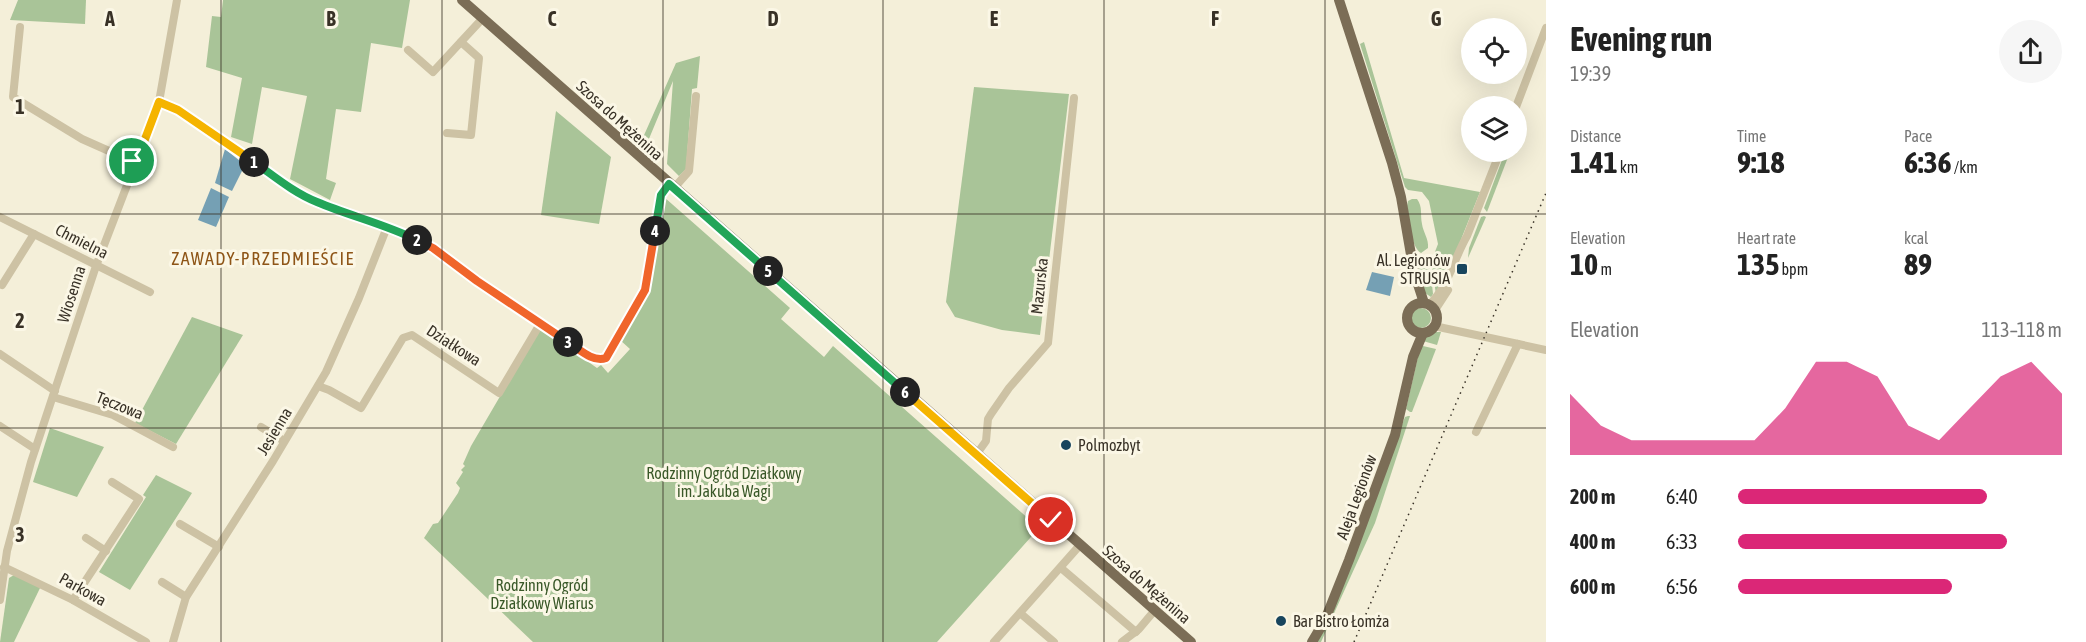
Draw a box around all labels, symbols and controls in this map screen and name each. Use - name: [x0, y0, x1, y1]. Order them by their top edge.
- text: A: [104, 7, 115, 30]
- text: B: [326, 7, 336, 30]
- text: C: [548, 7, 557, 30]
- text: D: [767, 7, 779, 30]
- text: E: [990, 7, 999, 30]
- text: F: [1211, 7, 1219, 30]
- text: G: [1431, 7, 1442, 30]
- map controls: [1461, 18, 1527, 162]
- button: locate: [1461, 18, 1527, 84]
- text: Evening run: [1570, 20, 1712, 58]
- button: share: [1999, 20, 2062, 83]
- text: 19:39: [1570, 62, 1611, 85]
- street label: Szosa do Mężenina: [572, 77, 667, 164]
- text: 1: [15, 95, 25, 118]
- button: layers: [1461, 96, 1527, 162]
- text: Distance: [1570, 127, 1621, 145]
- text: Time: [1737, 127, 1766, 145]
- text: Pace: [1904, 127, 1932, 145]
- pin: [106, 135, 157, 186]
- icon: arrive: [115, 144, 148, 177]
- text: 1.41: [1570, 145, 1618, 179]
- text: 9:18: [1737, 145, 1785, 179]
- text: 6:36: [1904, 145, 1952, 179]
- pin: 1: [239, 147, 269, 177]
- text: 1: [250, 153, 258, 171]
- text: km: [1618, 158, 1638, 176]
- text: /km: [1952, 158, 1978, 176]
- pin: 4: [640, 216, 670, 246]
- street label: Chmielna: [53, 220, 111, 262]
- text: 4: [651, 222, 659, 240]
- pin: 2: [402, 225, 432, 255]
- text: Elevation: [1570, 229, 1625, 247]
- text: Heart rate: [1737, 229, 1796, 247]
- text: kcal: [1904, 229, 1928, 247]
- text: 2: [413, 231, 421, 249]
- text: 10: [1570, 247, 1598, 281]
- text: 135: [1737, 247, 1779, 281]
- text: 89: [1904, 247, 1932, 281]
- district label: ZAWADY-PRZEDMIEŚCIE: [171, 248, 355, 269]
- place label: Al. Legionów STRUSIA: [1377, 251, 1450, 287]
- pin: 5: [753, 256, 783, 286]
- street label: Mazurska: [1027, 257, 1051, 315]
- text: m: [1598, 260, 1612, 278]
- text: bpm: [1779, 260, 1808, 278]
- text: 5: [764, 262, 772, 280]
- marker: Al. Legionów STRUSIA: [1455, 262, 1469, 276]
- street label: Wiosenna: [53, 263, 89, 325]
- text: 2: [15, 309, 25, 332]
- text: Elevation: [1570, 318, 1639, 341]
- text: 113–118 m: [1981, 318, 2062, 341]
- street label: Działkowa: [424, 321, 484, 369]
- pin: 3: [553, 327, 583, 357]
- text: 3: [564, 333, 572, 351]
- pin: 6: [890, 377, 920, 407]
- text: 6: [901, 383, 909, 401]
- street label: Tęczowa: [94, 387, 146, 423]
- street label: Jesienna: [253, 404, 295, 458]
- place label: Polmozbyt: [1078, 436, 1141, 455]
- marker: Polmozbyt: [1059, 438, 1073, 452]
- street label: Aleja Legionów: [1332, 452, 1381, 542]
- park label: Rodzinny Ogród Działkowy im. Jakuba Wagi: [646, 464, 802, 501]
- text: 200 m: [1570, 485, 1615, 508]
- text: 6:40: [1666, 485, 1698, 508]
- pin: [1025, 494, 1076, 545]
- icon: check: [1034, 503, 1067, 536]
- text: 3: [15, 523, 25, 546]
- text: 400 m: [1570, 530, 1615, 553]
- text: 6:33: [1666, 530, 1698, 553]
- street label: Szosa do Mężenina: [1099, 541, 1194, 628]
- street label: Parkowa: [57, 569, 109, 609]
- text: 600 m: [1570, 575, 1615, 598]
- text: 6:56: [1666, 575, 1698, 598]
- park label: Rodzinny Ogród Działkowy Wiarus: [490, 576, 594, 613]
- place label: Bar Bistro Łomża: [1293, 612, 1389, 630]
- marker: Bar Bistro Łomża: [1274, 614, 1288, 628]

